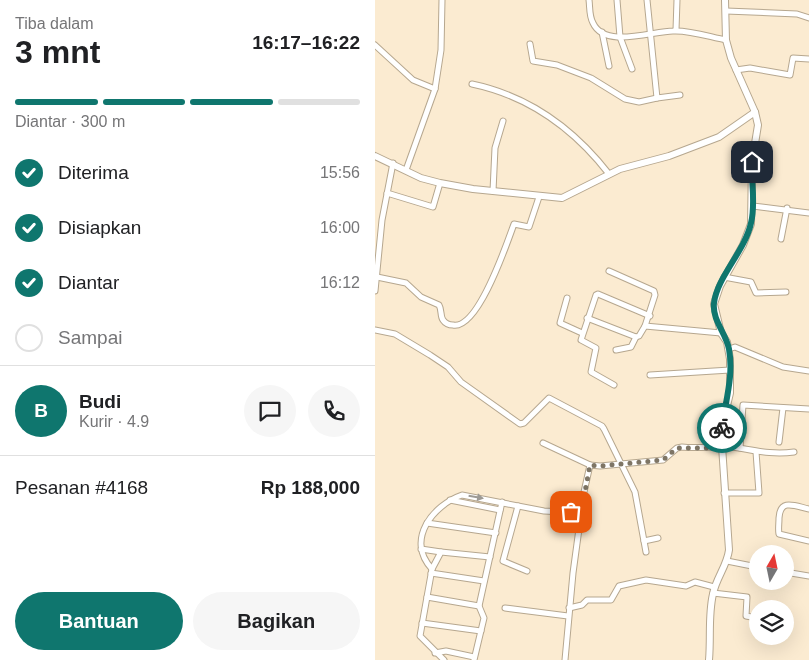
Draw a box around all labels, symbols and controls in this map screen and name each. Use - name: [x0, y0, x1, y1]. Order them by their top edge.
- text: Tiba dalam: [15, 15, 94, 32]
- text: 16:17–16:22: [252, 32, 360, 53]
- text: 3 mnt: [15, 34, 100, 70]
- text: Diantar · 300 m: [15, 113, 125, 130]
- pin: [731, 141, 773, 183]
- icon: home: [738, 148, 766, 176]
- icon: check: [15, 159, 43, 187]
- text: Diterima: [58, 162, 129, 183]
- text: 15:56: [320, 164, 360, 181]
- icon: check: [15, 214, 43, 242]
- text: Disiapkan: [58, 217, 141, 238]
- text: 16:00: [320, 219, 360, 236]
- icon: check: [15, 269, 43, 297]
- text: Diantar: [58, 272, 119, 293]
- text: 16:12: [320, 274, 360, 291]
- text: Sampai: [58, 327, 122, 348]
- button: chat: [244, 385, 296, 437]
- button: phone: [308, 385, 360, 437]
- text: Budi: [79, 391, 121, 412]
- text: B: [34, 400, 48, 421]
- courier: [697, 403, 747, 453]
- text: Kurir · 4.9: [79, 413, 149, 430]
- icon: bike: [708, 414, 736, 442]
- text: Pesanan #4168: [15, 477, 148, 498]
- text: Rp 188,000: [261, 477, 360, 498]
- pin: [550, 491, 592, 533]
- one-way arrow: [468, 494, 484, 502]
- icon: bag: [557, 498, 585, 526]
- north arrow: [749, 545, 794, 590]
- map controls: [749, 545, 794, 645]
- button: Bantuan: [15, 592, 183, 650]
- button: Bagikan: [193, 592, 360, 650]
- button: layers: [749, 600, 794, 645]

